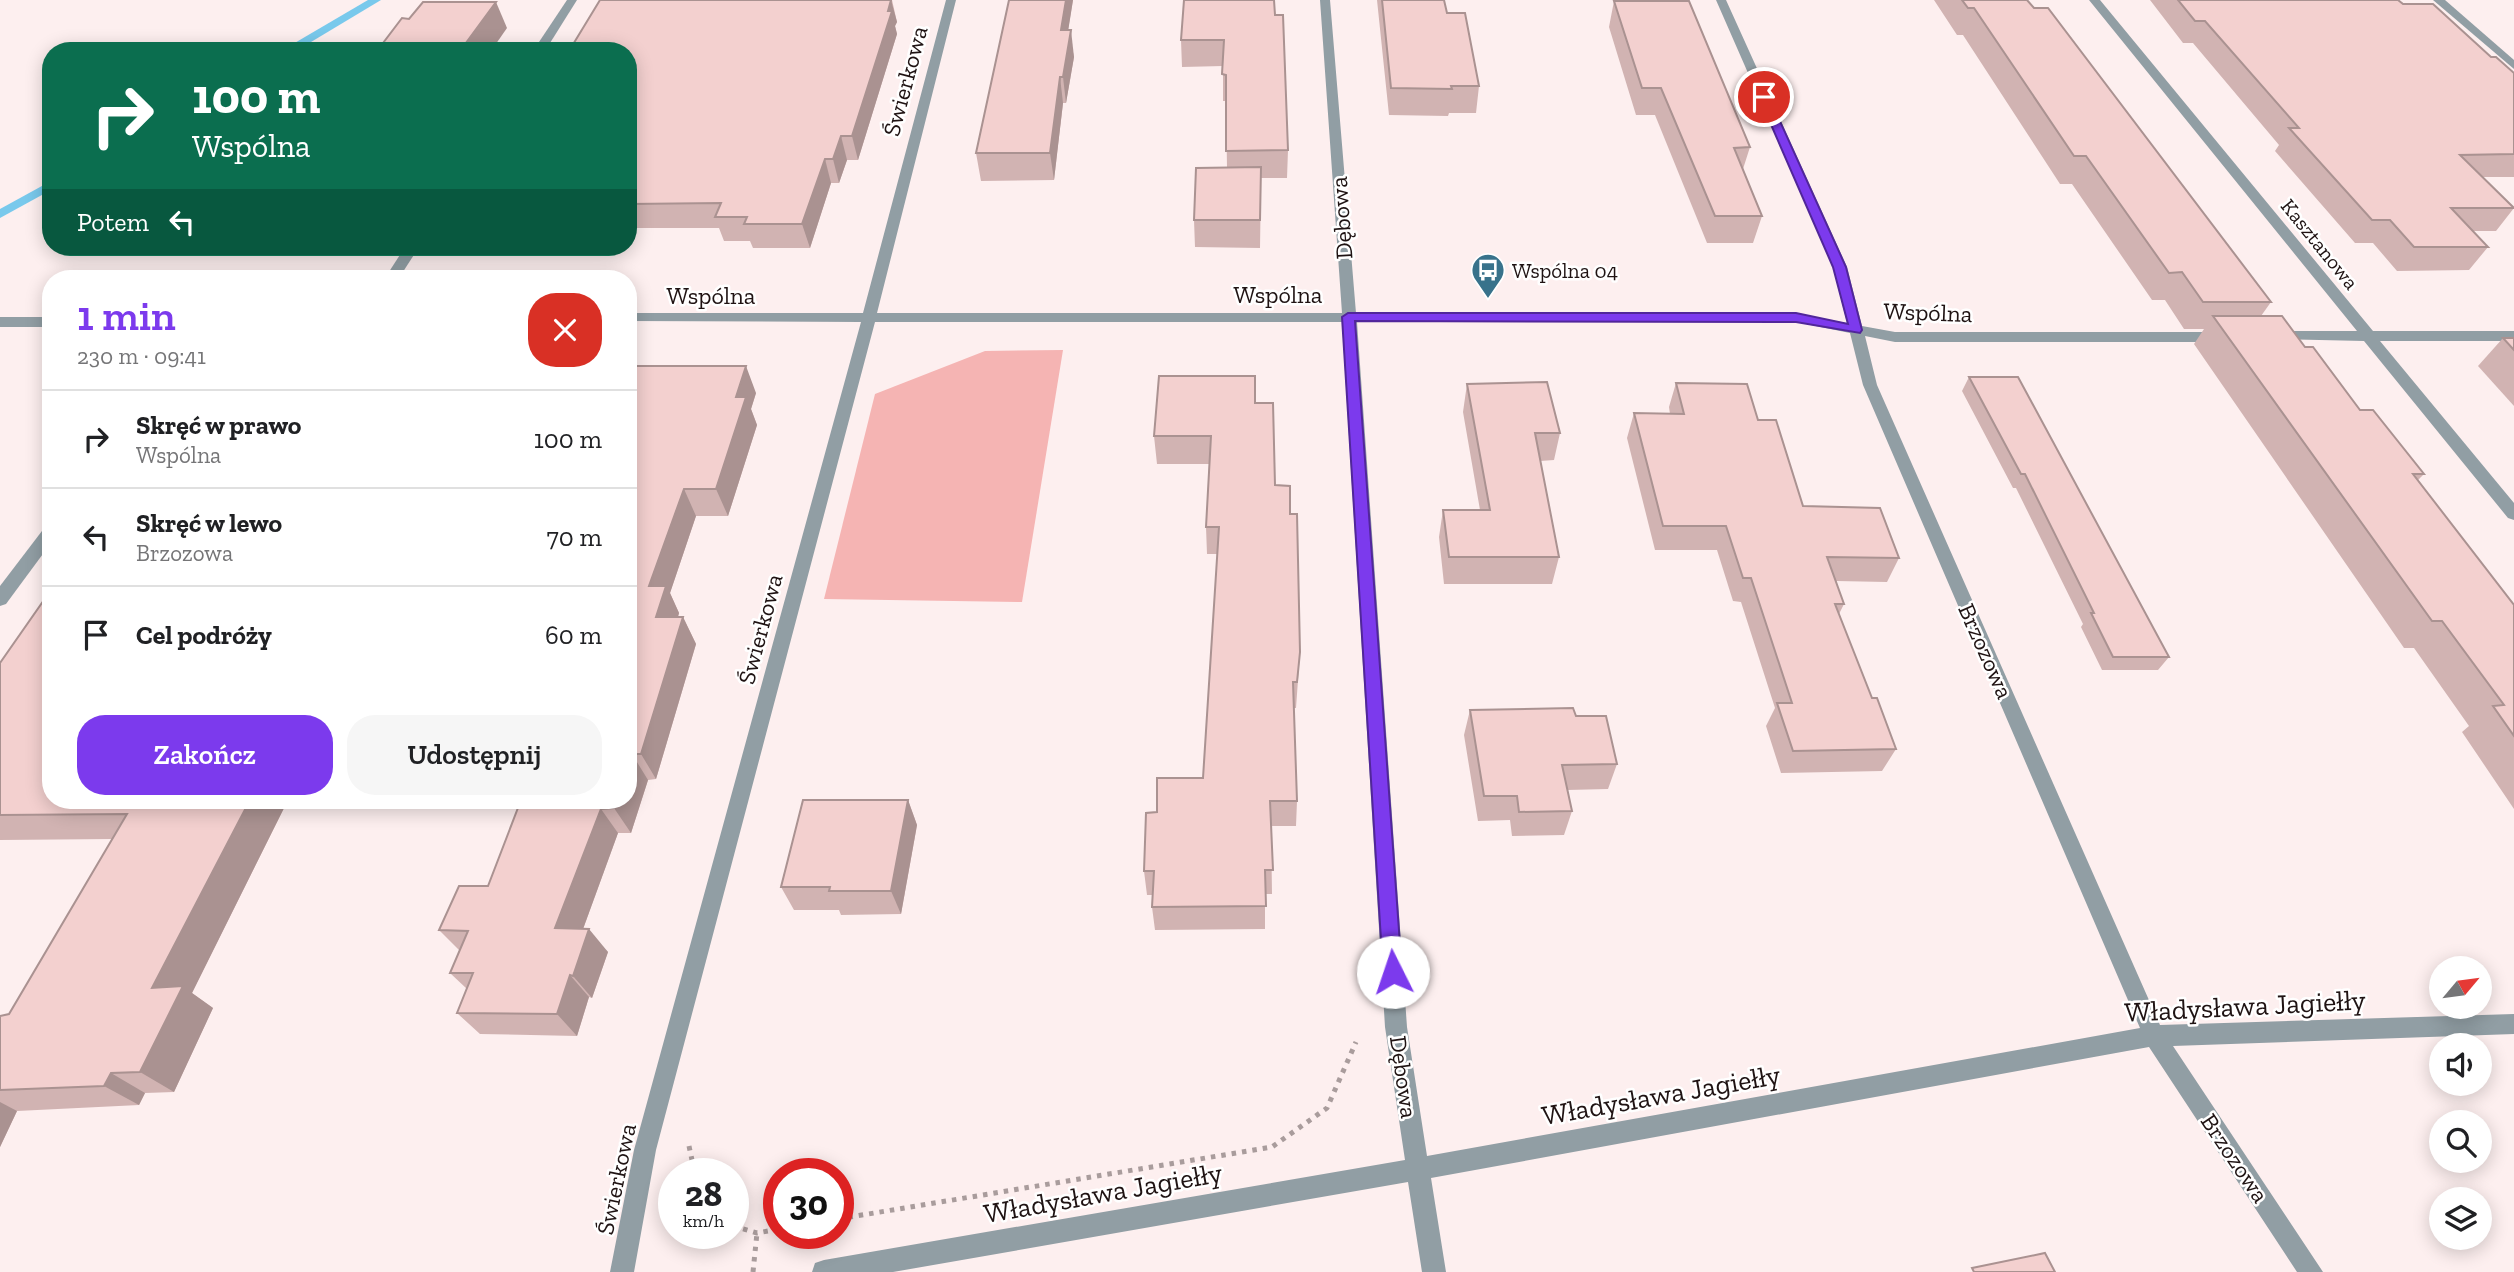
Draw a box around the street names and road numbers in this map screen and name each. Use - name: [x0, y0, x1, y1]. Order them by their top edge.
- street label: Świerkowa: [876, 22, 934, 139]
- street label: Dębowa: [1324, 175, 1358, 260]
- street label: Kasztanowa: [2276, 194, 2364, 294]
- street label: Wspólna: [1234, 280, 1323, 309]
- street label: Wspólna: [667, 281, 756, 310]
- street label: Wspólna: [1883, 296, 1973, 328]
- street label: Świerkowa: [731, 570, 789, 687]
- street label: Brzozowa: [1952, 599, 2020, 703]
- street label: Władysława Jagiełły: [2124, 983, 2367, 1029]
- street label: Dębowa: [1384, 1034, 1424, 1121]
- street label: Władysława Jagiełły: [1539, 1058, 1783, 1132]
- street label: Brzozowa: [2195, 1108, 2276, 1208]
- street label: Świerkowa: [590, 1120, 642, 1237]
- street label: Władysława Jagiełły: [981, 1156, 1225, 1230]

